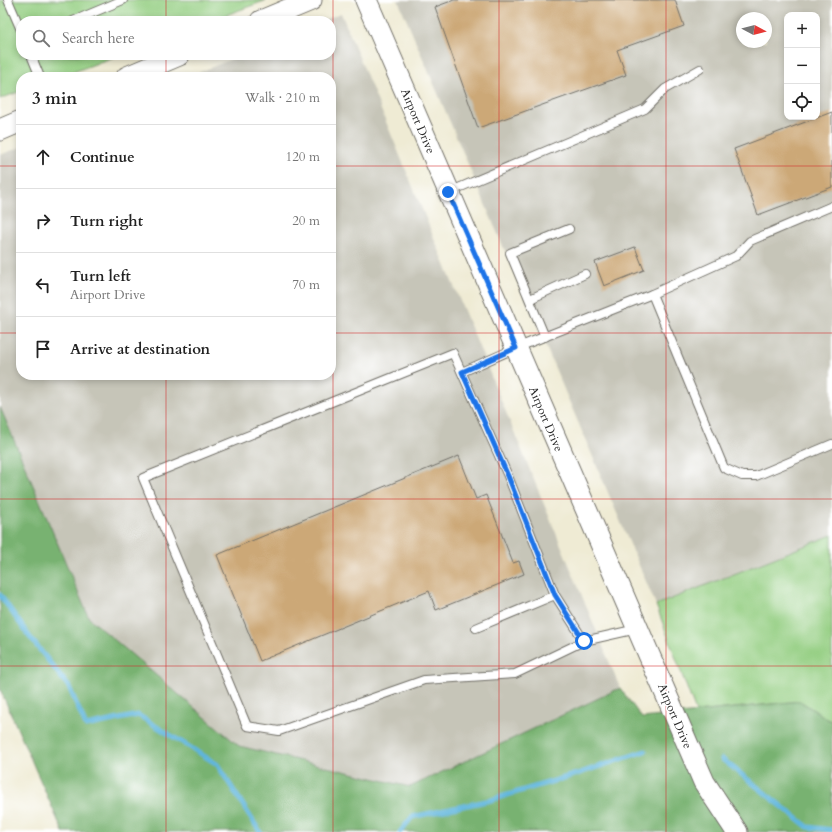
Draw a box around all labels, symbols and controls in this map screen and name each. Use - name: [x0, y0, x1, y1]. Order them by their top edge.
- north arrow: [736, 12, 772, 48]
- map controls: [784, 12, 820, 120]
- button: +: [784, 12, 820, 48]
- search box: [16, 16, 336, 60]
- icon: search: [30, 27, 52, 49]
- text: Search here: [62, 28, 135, 48]
- button: −: [784, 48, 820, 84]
- button: locate: [784, 84, 820, 120]
- street label: Airport Drive: [397, 86, 439, 156]
- text: 3 min: [32, 87, 77, 110]
- text: Walk · 210 m: [245, 89, 320, 107]
- icon: ahead: [32, 146, 54, 168]
- text: Continue: [70, 147, 135, 167]
- text: 120 m: [286, 148, 320, 166]
- route end: [439, 183, 457, 201]
- icon: right: [32, 210, 54, 232]
- text: Turn right: [70, 211, 143, 231]
- text: 20 m: [292, 212, 320, 230]
- text: Turn left: [70, 266, 131, 286]
- icon: left: [32, 274, 54, 296]
- text: 70 m: [292, 276, 320, 294]
- text: Airport Drive: [70, 286, 145, 304]
- icon: arrive: [32, 338, 54, 360]
- text: Arrive at destination: [70, 339, 210, 359]
- street label: Airport Drive: [525, 384, 567, 454]
- route start: [575, 632, 593, 650]
- street label: Airport Drive: [654, 681, 696, 751]

